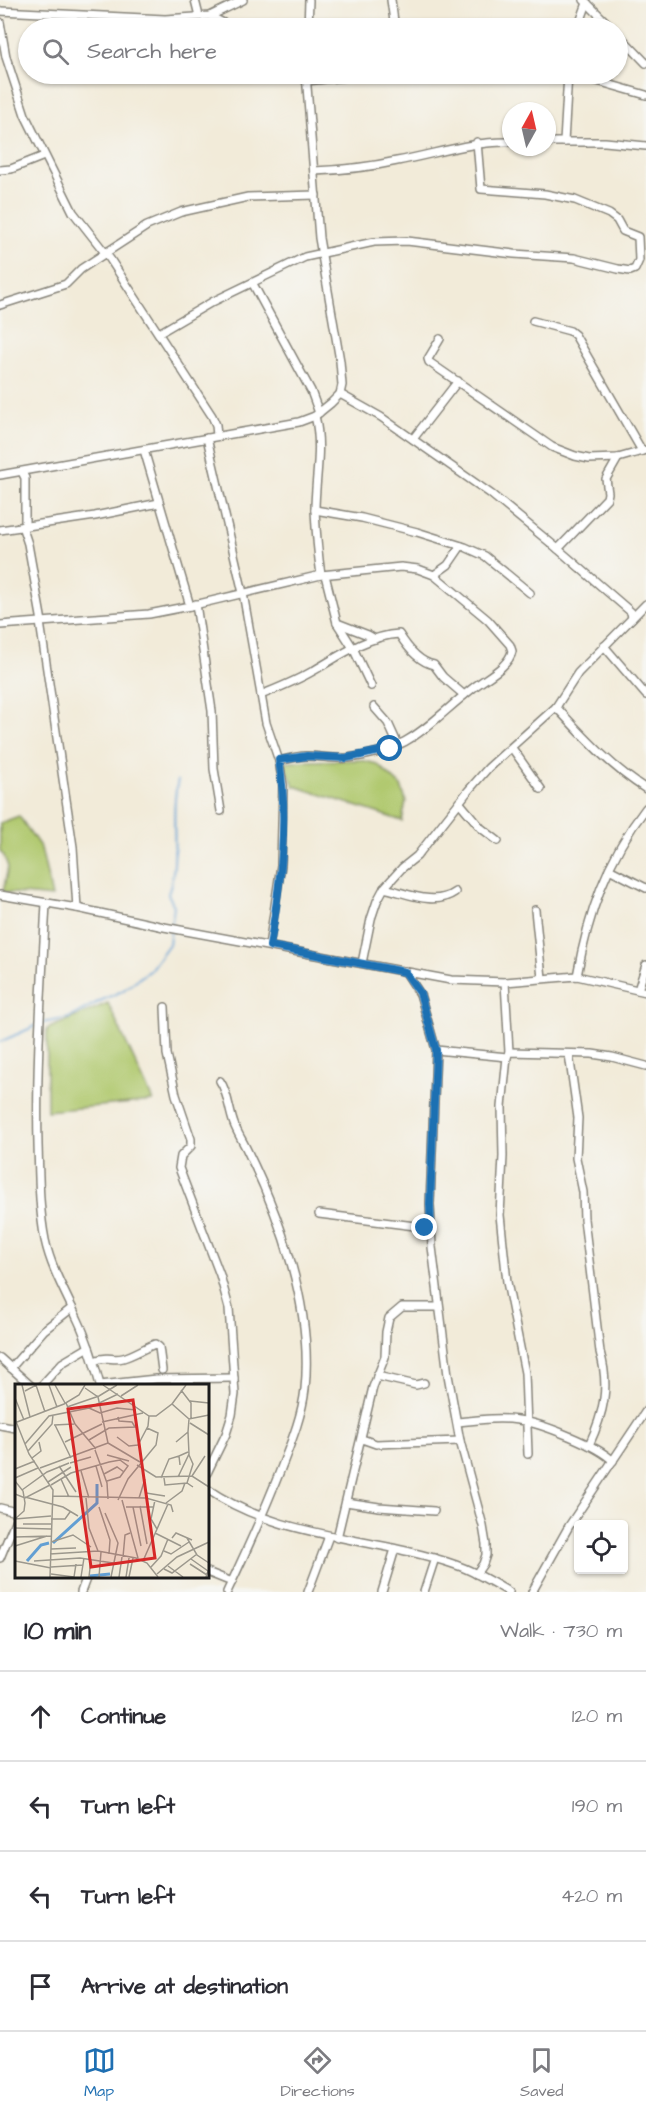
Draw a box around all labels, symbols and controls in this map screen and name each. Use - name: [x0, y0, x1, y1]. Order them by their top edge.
- search box: [18, 18, 628, 84]
- icon: search: [39, 35, 72, 68]
- text: Search here: [87, 36, 217, 67]
- north arrow: [502, 102, 556, 156]
- route start: [376, 735, 402, 761]
- route end: [411, 1214, 437, 1240]
- inset map: [15, 1384, 208, 1577]
- map controls: [574, 1520, 628, 1574]
- button: locate: [574, 1520, 628, 1574]
- text: 10 min: [24, 1613, 91, 1649]
- text: Walk · 730 m: [500, 1617, 622, 1645]
- icon: ahead: [24, 1700, 57, 1733]
- text: Continue: [81, 1701, 166, 1732]
- text: 120 m: [572, 1702, 622, 1730]
- icon: left: [24, 1790, 57, 1823]
- text: Turn left: [81, 1791, 175, 1822]
- text: 190 m: [572, 1792, 622, 1820]
- icon: left: [24, 1880, 57, 1913]
- text: Turn left: [81, 1881, 175, 1912]
- text: 420 m: [561, 1882, 622, 1910]
- icon: arrive: [24, 1970, 57, 2003]
- text: Arrive at destination: [81, 1971, 288, 2002]
- tab: Map: [83, 2044, 116, 2102]
- tab: Directions: [281, 2044, 355, 2102]
- tab: Saved: [520, 2044, 563, 2102]

